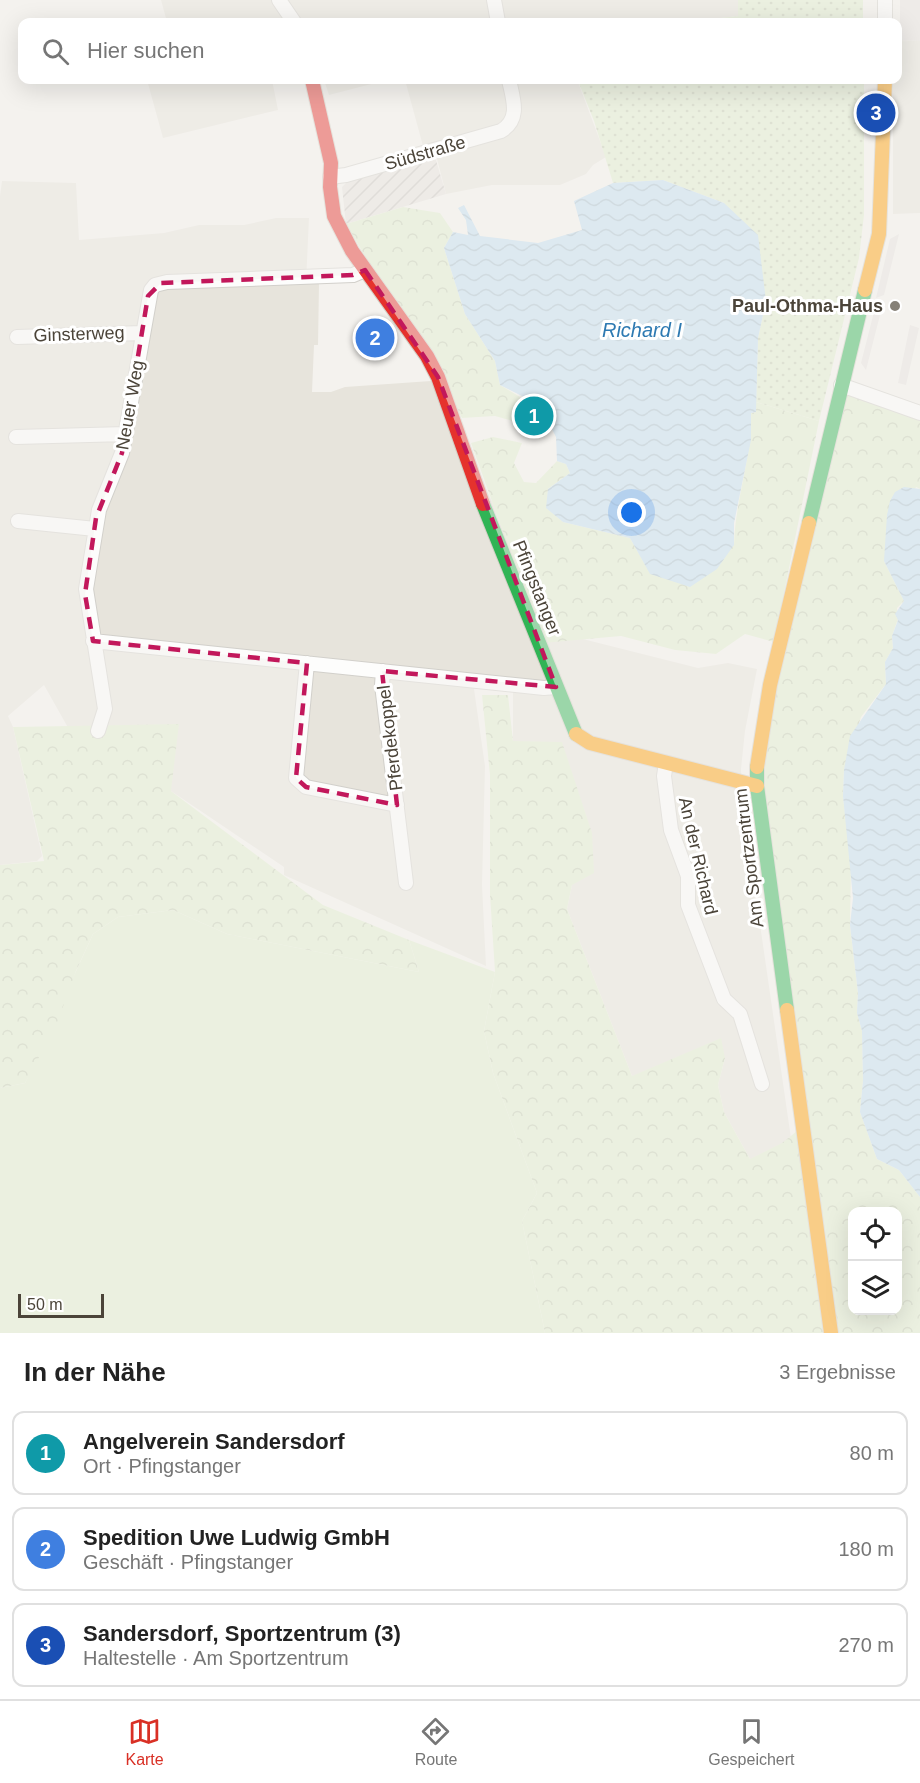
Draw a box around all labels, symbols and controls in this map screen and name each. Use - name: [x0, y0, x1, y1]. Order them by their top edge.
- search box: [18, 18, 902, 84]
- icon: search: [39, 35, 72, 68]
- text: Hier suchen: [87, 38, 204, 63]
- pin: 3: [856, 90, 896, 136]
- street label: Südstraße: [382, 132, 468, 174]
- place label: Paul-Othma-Haus: [732, 296, 883, 316]
- marker: Paul-Othma-Haus: [888, 299, 902, 313]
- pin: 2: [356, 316, 394, 360]
- water label: Richard I: [602, 319, 682, 341]
- street label: Ginsterweg: [33, 322, 125, 346]
- street label: Neuer Weg: [112, 359, 148, 451]
- pin: 1: [514, 394, 554, 438]
- your location: [617, 498, 646, 527]
- street label: Pfingstanger: [509, 537, 565, 639]
- street label: Pferdekoppel: [374, 684, 406, 792]
- street label: Am Sportzentrum: [731, 787, 767, 929]
- street label: An der Richard: [675, 795, 721, 917]
- map controls: [848, 1207, 902, 1315]
- button: locate: [848, 1207, 902, 1261]
- button: layers: [848, 1261, 902, 1315]
- scale bar: [18, 1291, 104, 1318]
- text: 50 m: [27, 1296, 63, 1313]
- text: In der Nähe: [24, 1357, 166, 1387]
- text: 3 Ergebnisse: [779, 1361, 896, 1383]
- text: Angelverein Sandersdorf: [83, 1429, 345, 1454]
- text: 1: [40, 1442, 51, 1464]
- text: 80 m: [850, 1442, 894, 1464]
- text: Ort · Pfingstanger: [83, 1455, 241, 1477]
- text: Spedition Uwe Ludwig GmbH: [83, 1525, 390, 1550]
- text: 2: [40, 1538, 51, 1560]
- text: 180 m: [838, 1538, 894, 1560]
- text: Geschäft · Pfingstanger: [83, 1551, 293, 1573]
- text: Sandersdorf, Sportzentrum (3): [83, 1621, 401, 1646]
- text: 3: [40, 1634, 51, 1656]
- text: 270 m: [838, 1634, 894, 1656]
- text: Haltestelle · Am Sportzentrum: [83, 1647, 349, 1669]
- tab: Karte: [125, 1715, 164, 1769]
- tab: Route: [415, 1715, 457, 1769]
- tab: Gespeichert: [708, 1715, 795, 1769]

